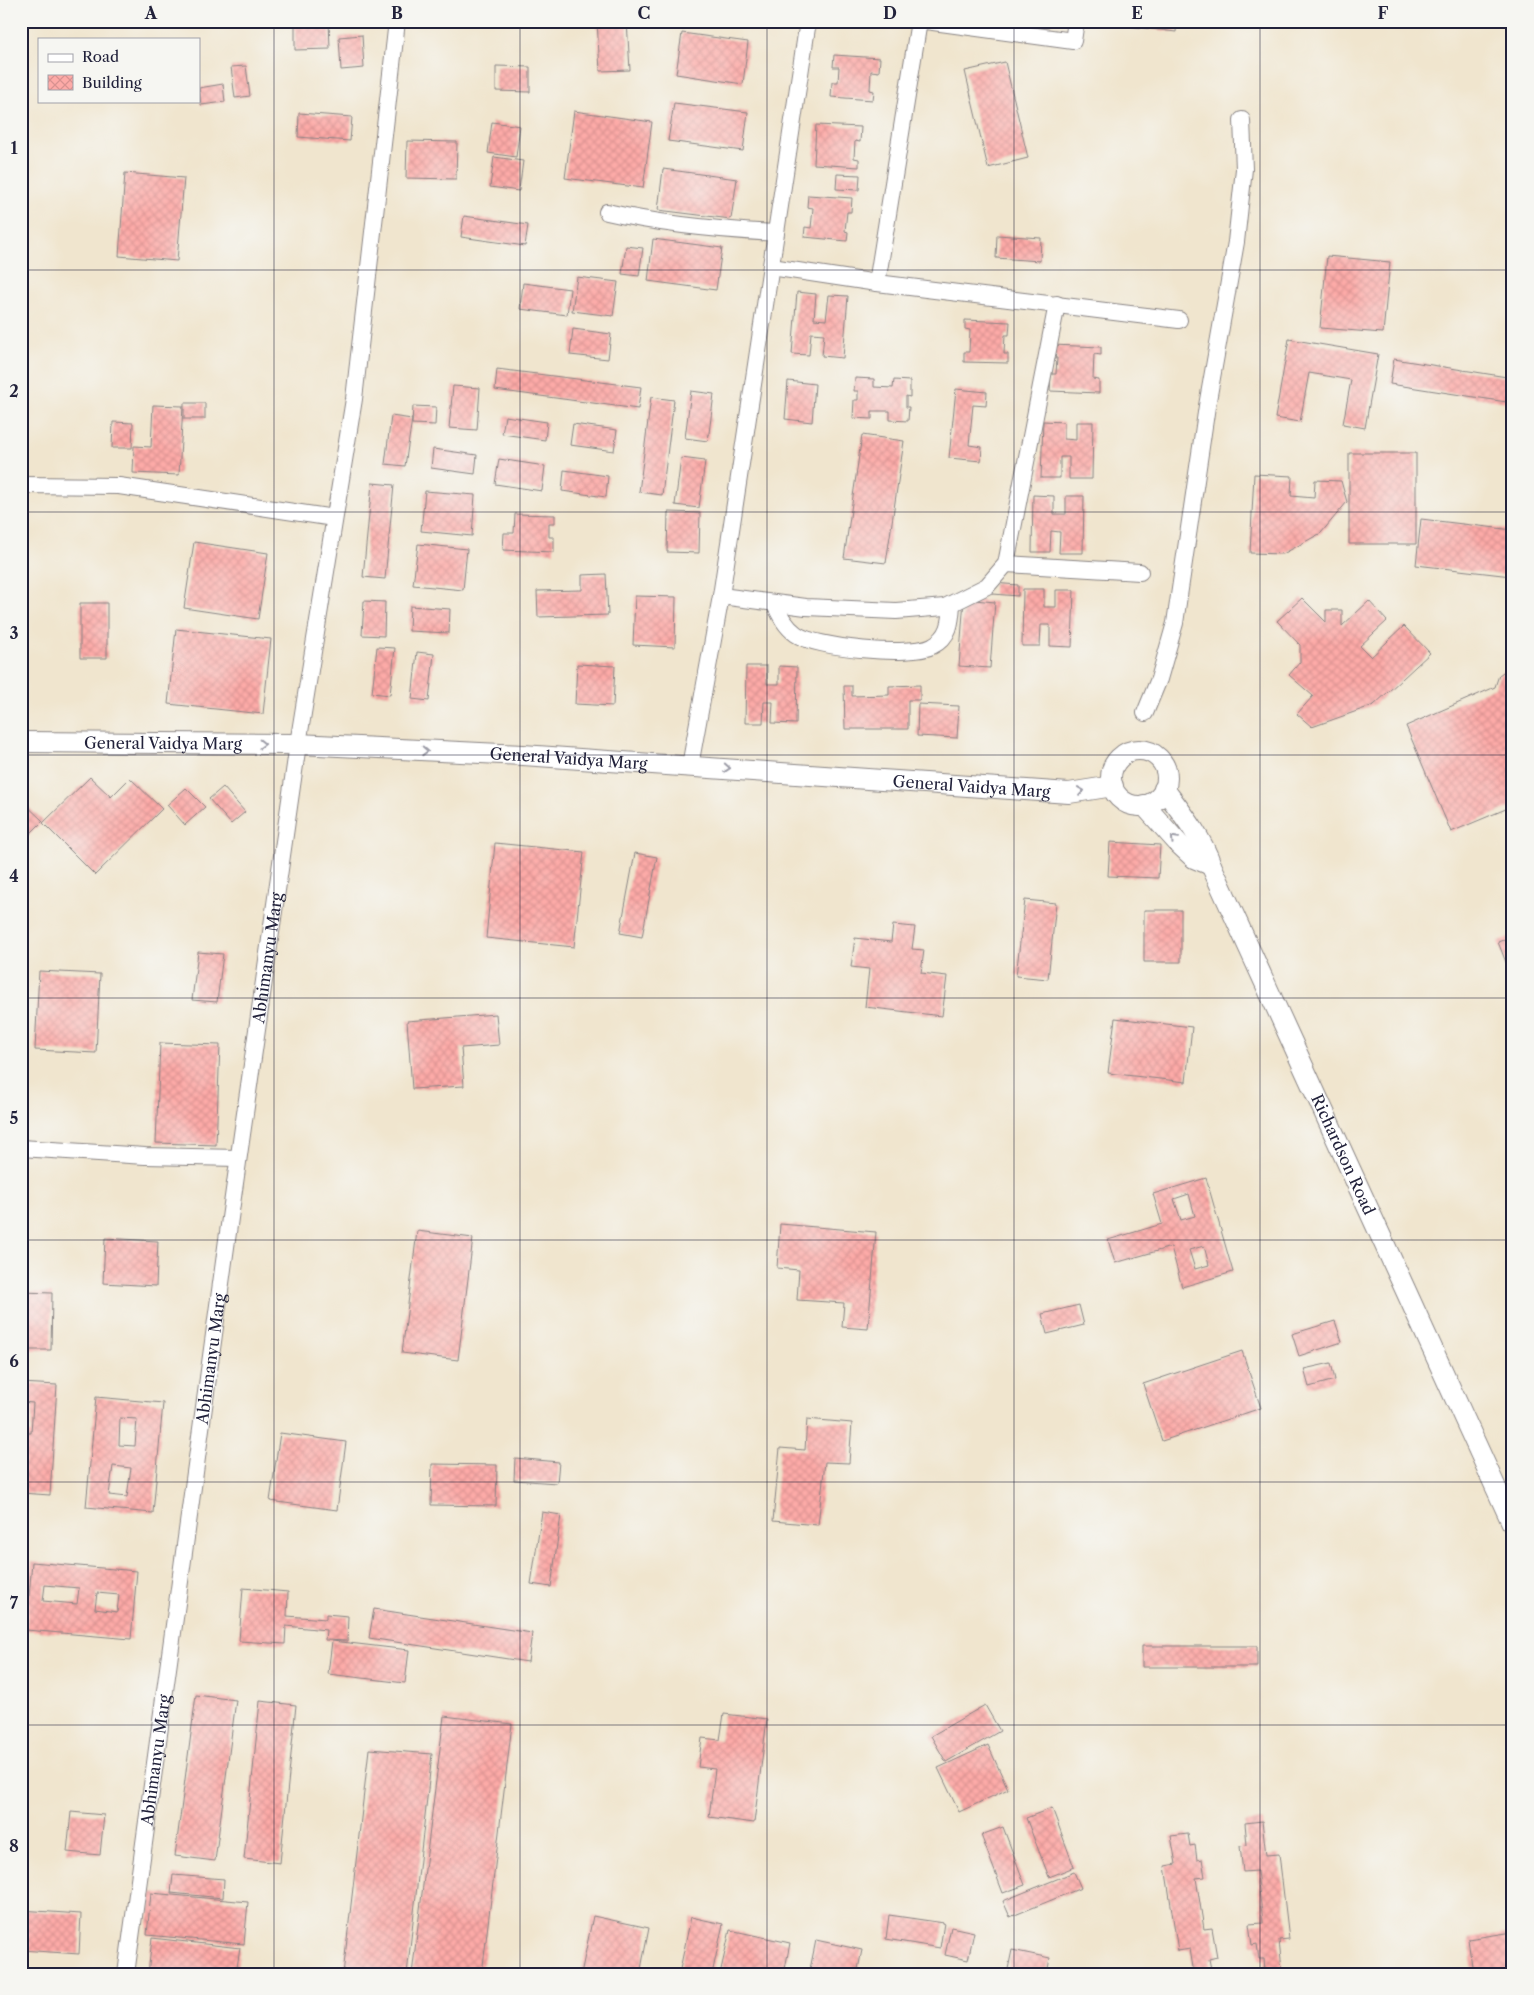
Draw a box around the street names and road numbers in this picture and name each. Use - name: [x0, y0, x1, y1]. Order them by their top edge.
- street label: General Vaidya Marg: [84, 732, 243, 754]
- street label: General Vaidya Marg: [489, 743, 649, 774]
- street label: General Vaidya Marg: [892, 771, 1052, 802]
- street label: Abhimanyu Marg: [248, 890, 287, 1026]
- street label: Richardson Road: [1307, 1091, 1380, 1218]
- street label: Abhimanyu Marg: [192, 1291, 230, 1427]
- street label: Abhimanyu Marg: [136, 1693, 174, 1828]

